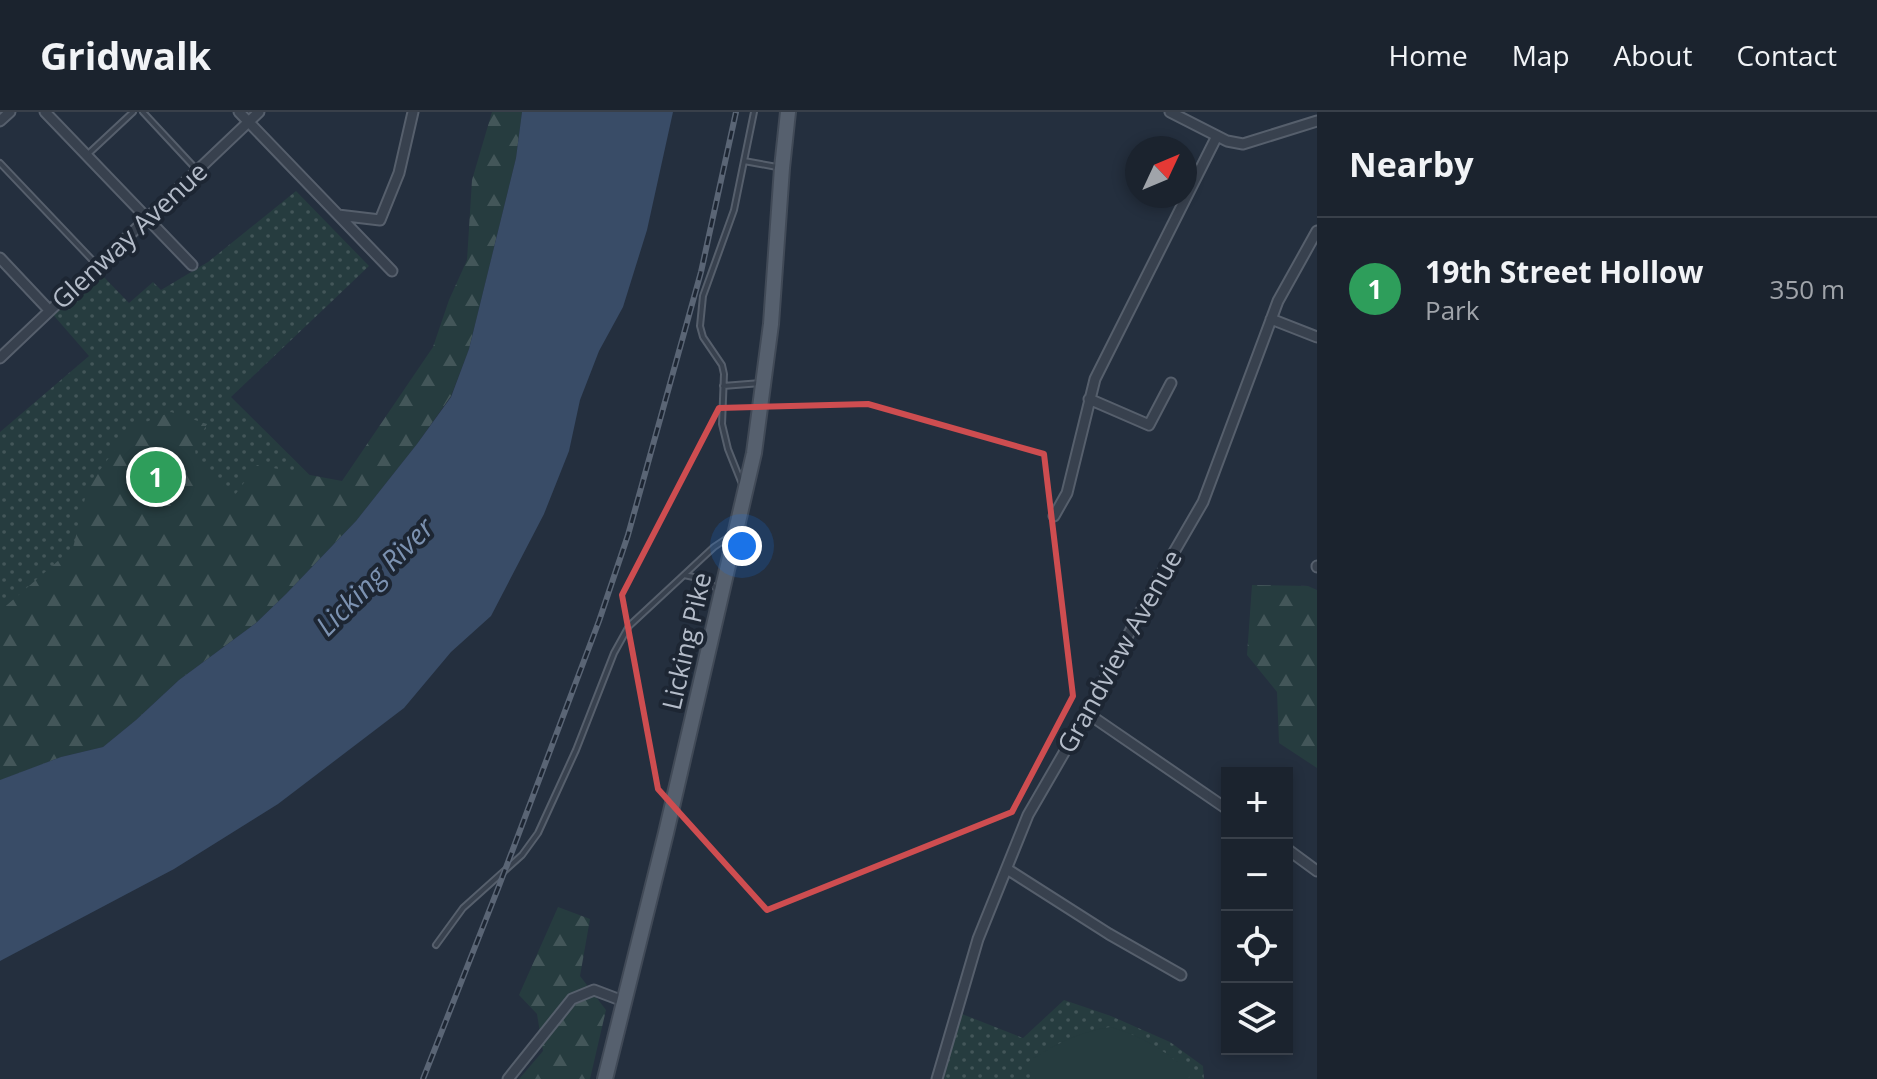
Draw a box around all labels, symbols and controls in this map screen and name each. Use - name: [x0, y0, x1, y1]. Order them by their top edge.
- text: Gridwalk: [40, 29, 211, 81]
- text: Home: [1389, 36, 1468, 74]
- text: Map: [1512, 36, 1570, 74]
- text: About: [1614, 36, 1692, 74]
- text: Contact: [1736, 36, 1837, 74]
- north arrow: [1125, 136, 1197, 208]
- text: Nearby: [1349, 141, 1474, 187]
- street label: Glenway Avenue: [43, 153, 215, 317]
- text: 19th Street Hollow: [1425, 251, 1703, 292]
- text: 1: [1368, 271, 1382, 307]
- text: 350 m: [1770, 271, 1845, 307]
- text: Park: [1425, 292, 1479, 328]
- pin: 1: [130, 447, 182, 507]
- water label: Licking River: [307, 508, 442, 643]
- your location: [722, 526, 762, 566]
- street label: Grandview Avenue: [1048, 543, 1190, 759]
- street label: Licking Pike: [653, 569, 719, 713]
- map controls: [1221, 767, 1293, 1055]
- button: +: [1221, 767, 1293, 839]
- button: −: [1221, 839, 1293, 911]
- button: locate: [1221, 911, 1293, 983]
- button: layers: [1221, 983, 1293, 1055]

